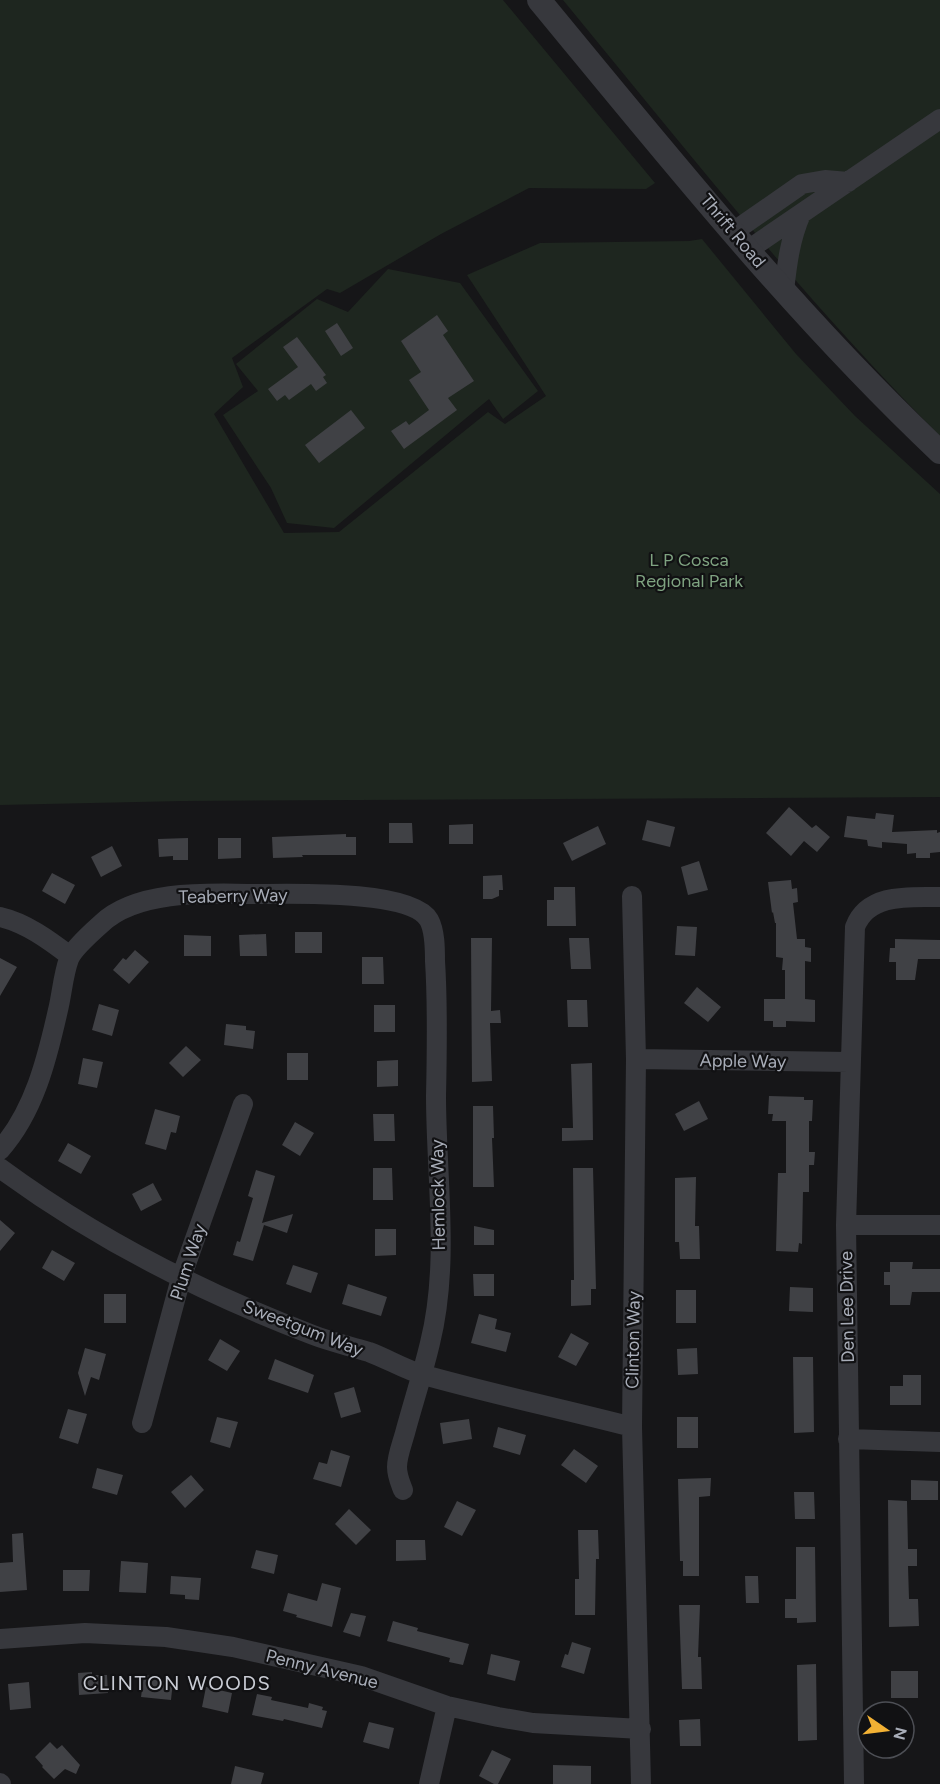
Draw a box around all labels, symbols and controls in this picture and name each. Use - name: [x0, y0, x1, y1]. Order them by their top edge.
- street label: Thrift Road: [696, 190, 770, 272]
- park label: L P Cosca Regional Park: [635, 549, 743, 592]
- street label: Teaberry Way: [178, 884, 288, 908]
- street label: Apple Way: [699, 1049, 787, 1073]
- street label: Hemlock Way: [426, 1139, 450, 1251]
- street label: Plum Way: [165, 1220, 211, 1303]
- street label: Den Lee Drive: [835, 1251, 859, 1363]
- street label: Clinton Way: [621, 1290, 645, 1389]
- street label: Sweetgum Way: [240, 1295, 367, 1361]
- street label: Penny Avenue: [264, 1644, 381, 1694]
- district label: CLINTON WOODS: [83, 1671, 271, 1695]
- north arrow: [856, 1700, 916, 1760]
- text: N: [889, 1725, 911, 1742]

